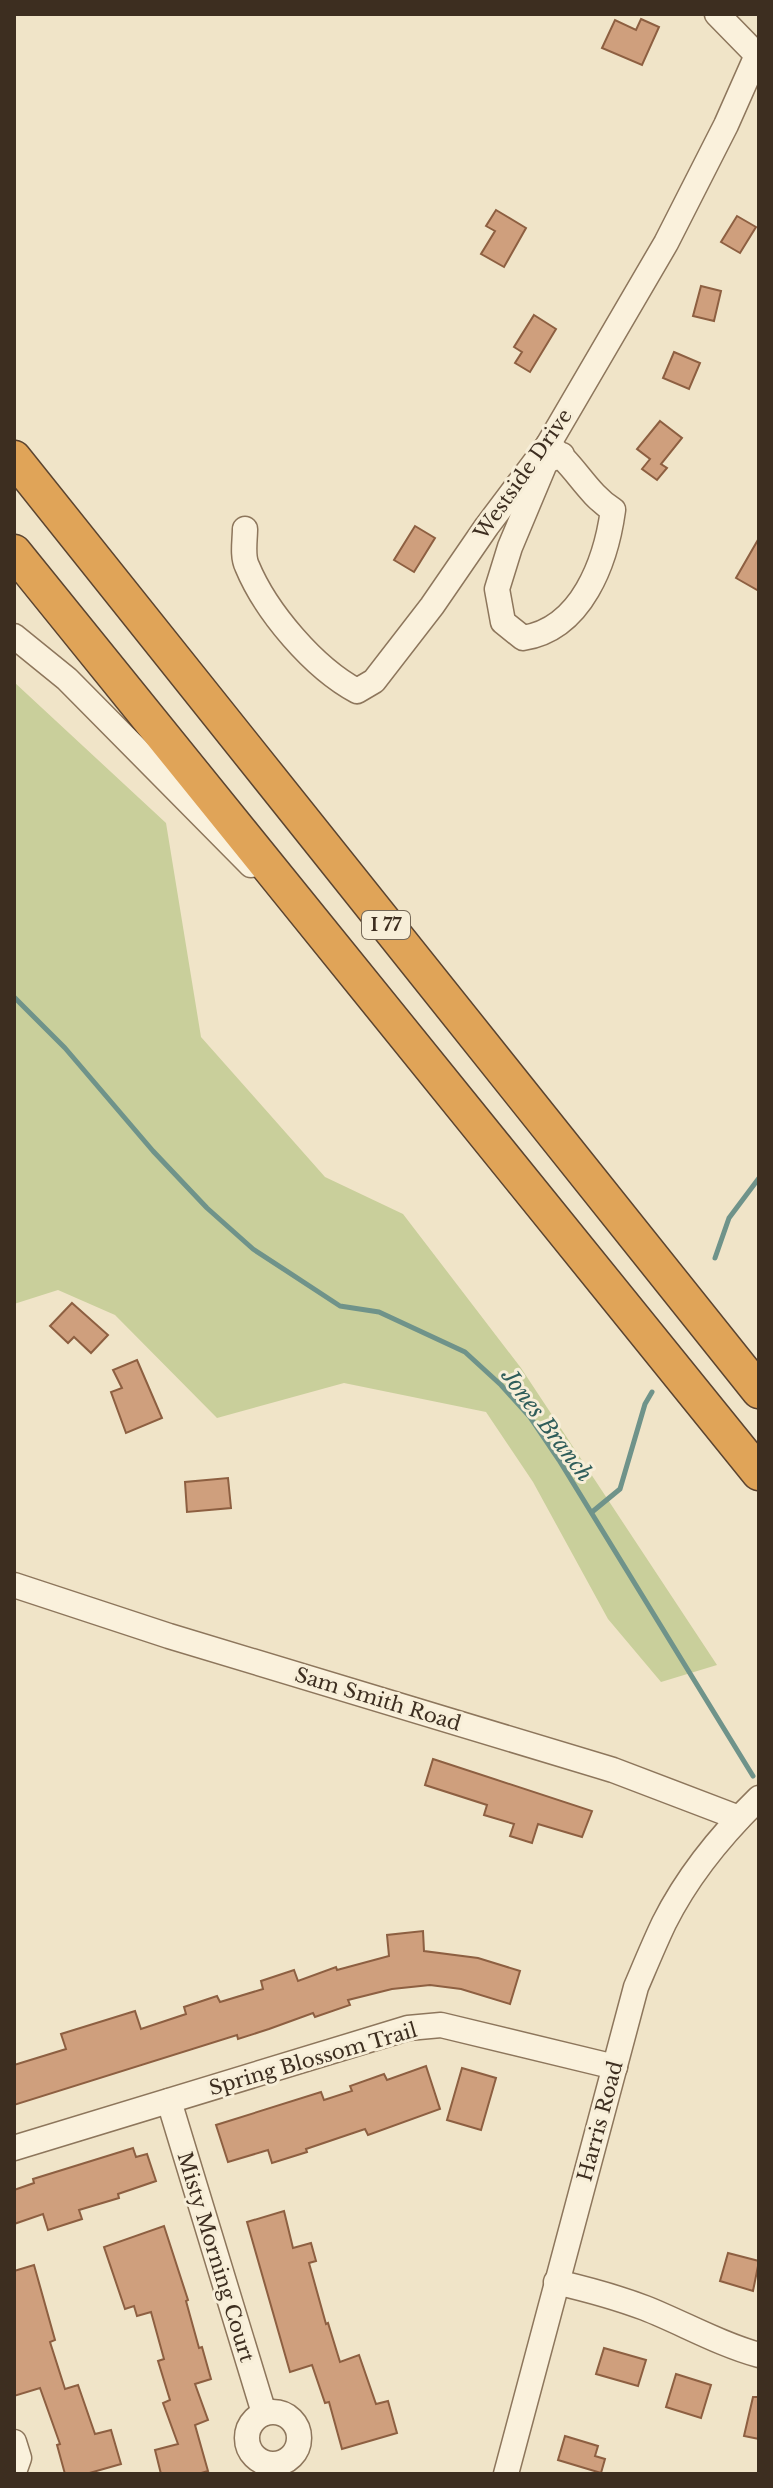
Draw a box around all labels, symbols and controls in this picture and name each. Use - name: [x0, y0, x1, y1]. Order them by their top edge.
- street label: Westside Drive: [468, 404, 577, 545]
- road number: I 77: [362, 911, 410, 939]
- water label: Jones Branch: [495, 1362, 598, 1487]
- street label: Sam Smith Road: [292, 1662, 464, 1736]
- street label: Spring Blossom Trail: [206, 2018, 420, 2100]
- street label: Harris Road: [572, 2058, 628, 2184]
- street label: Misty Morning Court: [173, 2149, 260, 2365]

